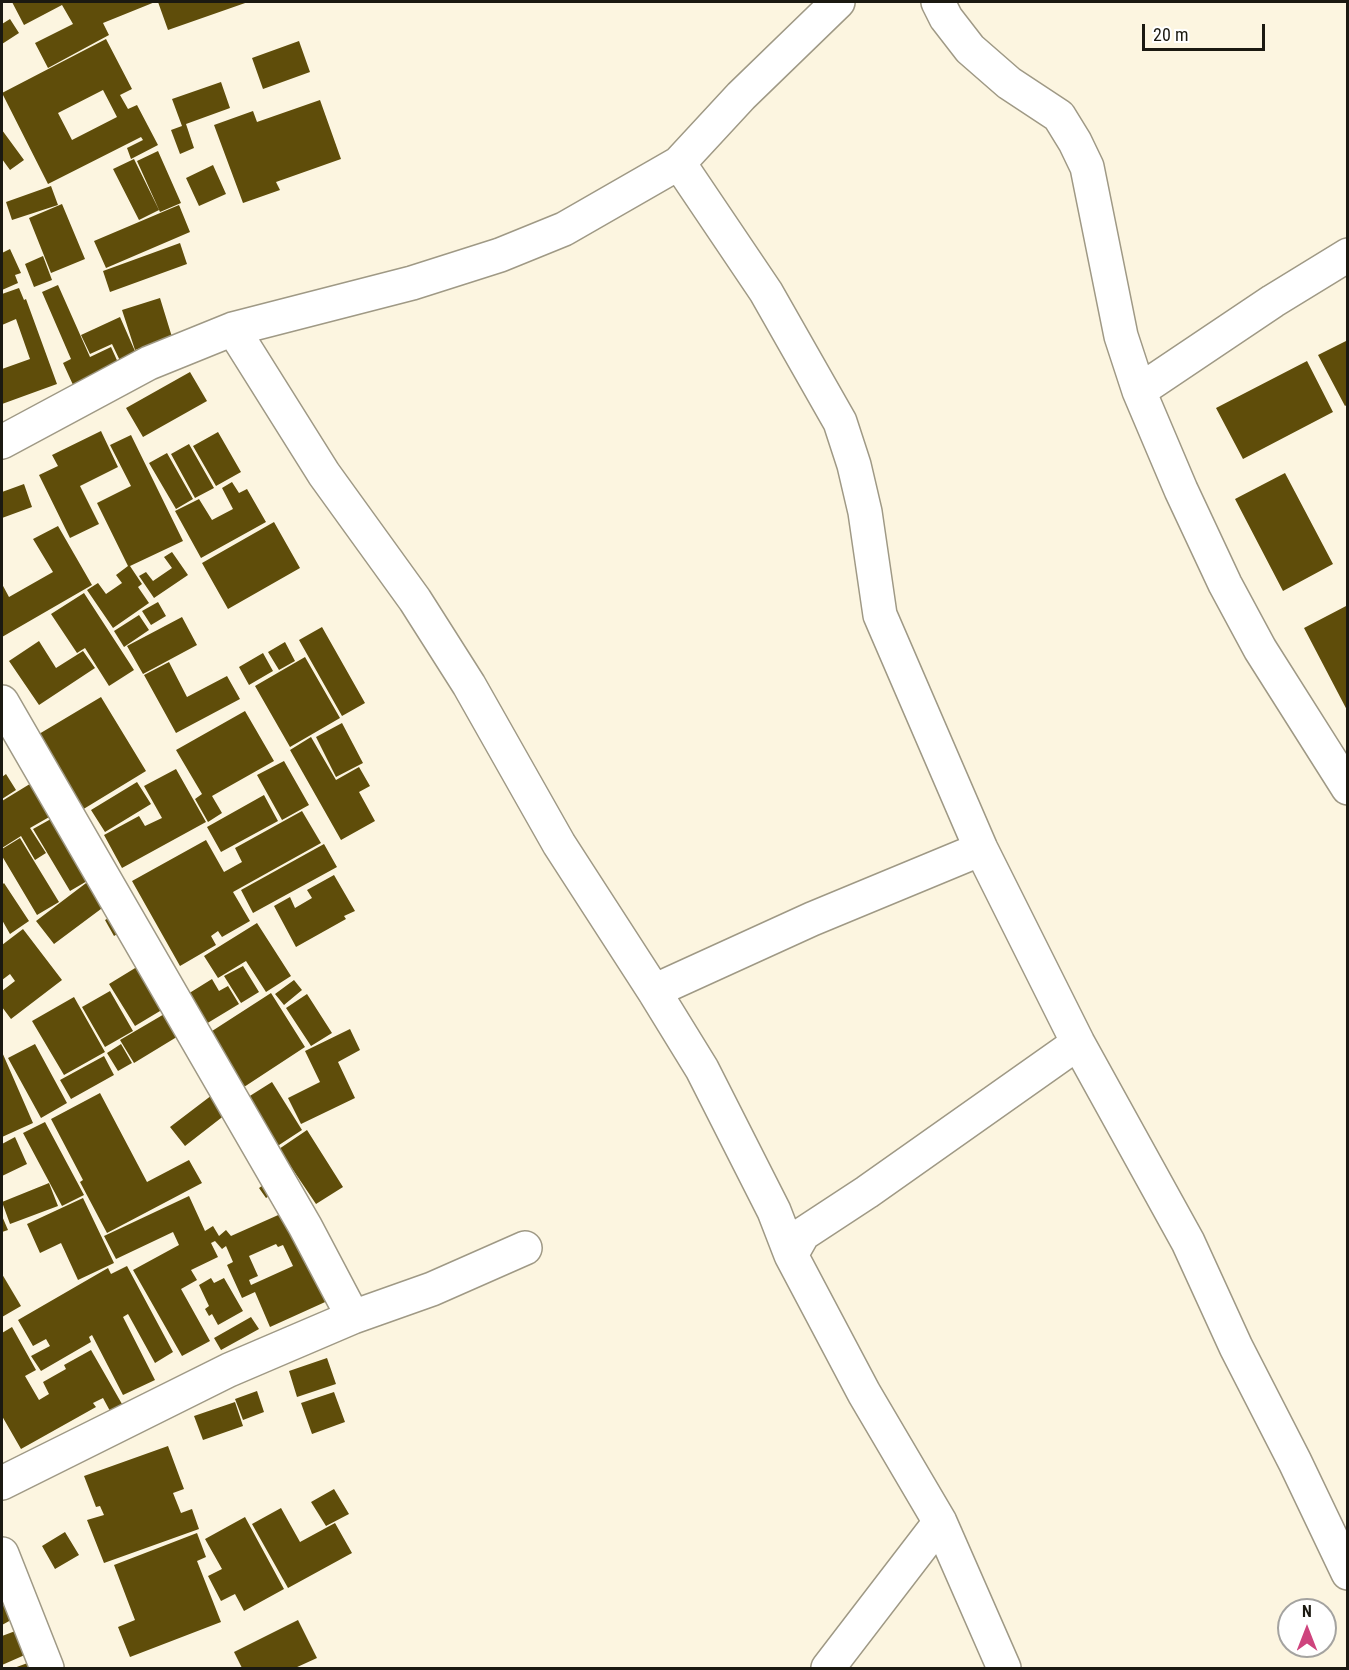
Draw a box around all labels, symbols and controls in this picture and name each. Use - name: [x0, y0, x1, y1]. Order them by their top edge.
- scale bar: [1145, 12, 1268, 50]
- text: 20 m: [1153, 24, 1188, 45]
- north arrow: [1277, 1598, 1337, 1658]
- text: N: [1302, 1602, 1312, 1621]

